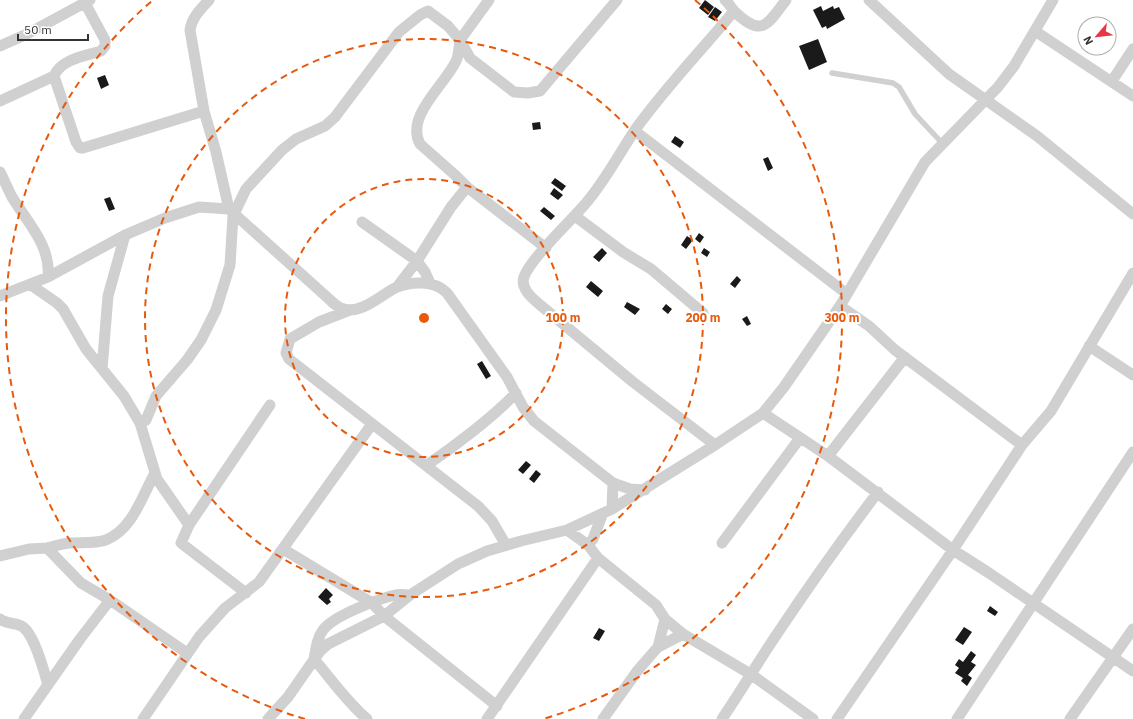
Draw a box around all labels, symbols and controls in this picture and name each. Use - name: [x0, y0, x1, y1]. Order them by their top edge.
- scale bar: [18, 16, 88, 42]
- north arrow: [1077, 16, 1117, 56]
- text: 50 m: [24, 22, 52, 37]
- text: N: [1080, 34, 1096, 47]
- text: 100 m: [545, 310, 581, 325]
- text: 200 m: [685, 310, 721, 325]
- text: 300 m: [824, 310, 860, 325]
- centre of rings: [417, 311, 431, 325]

